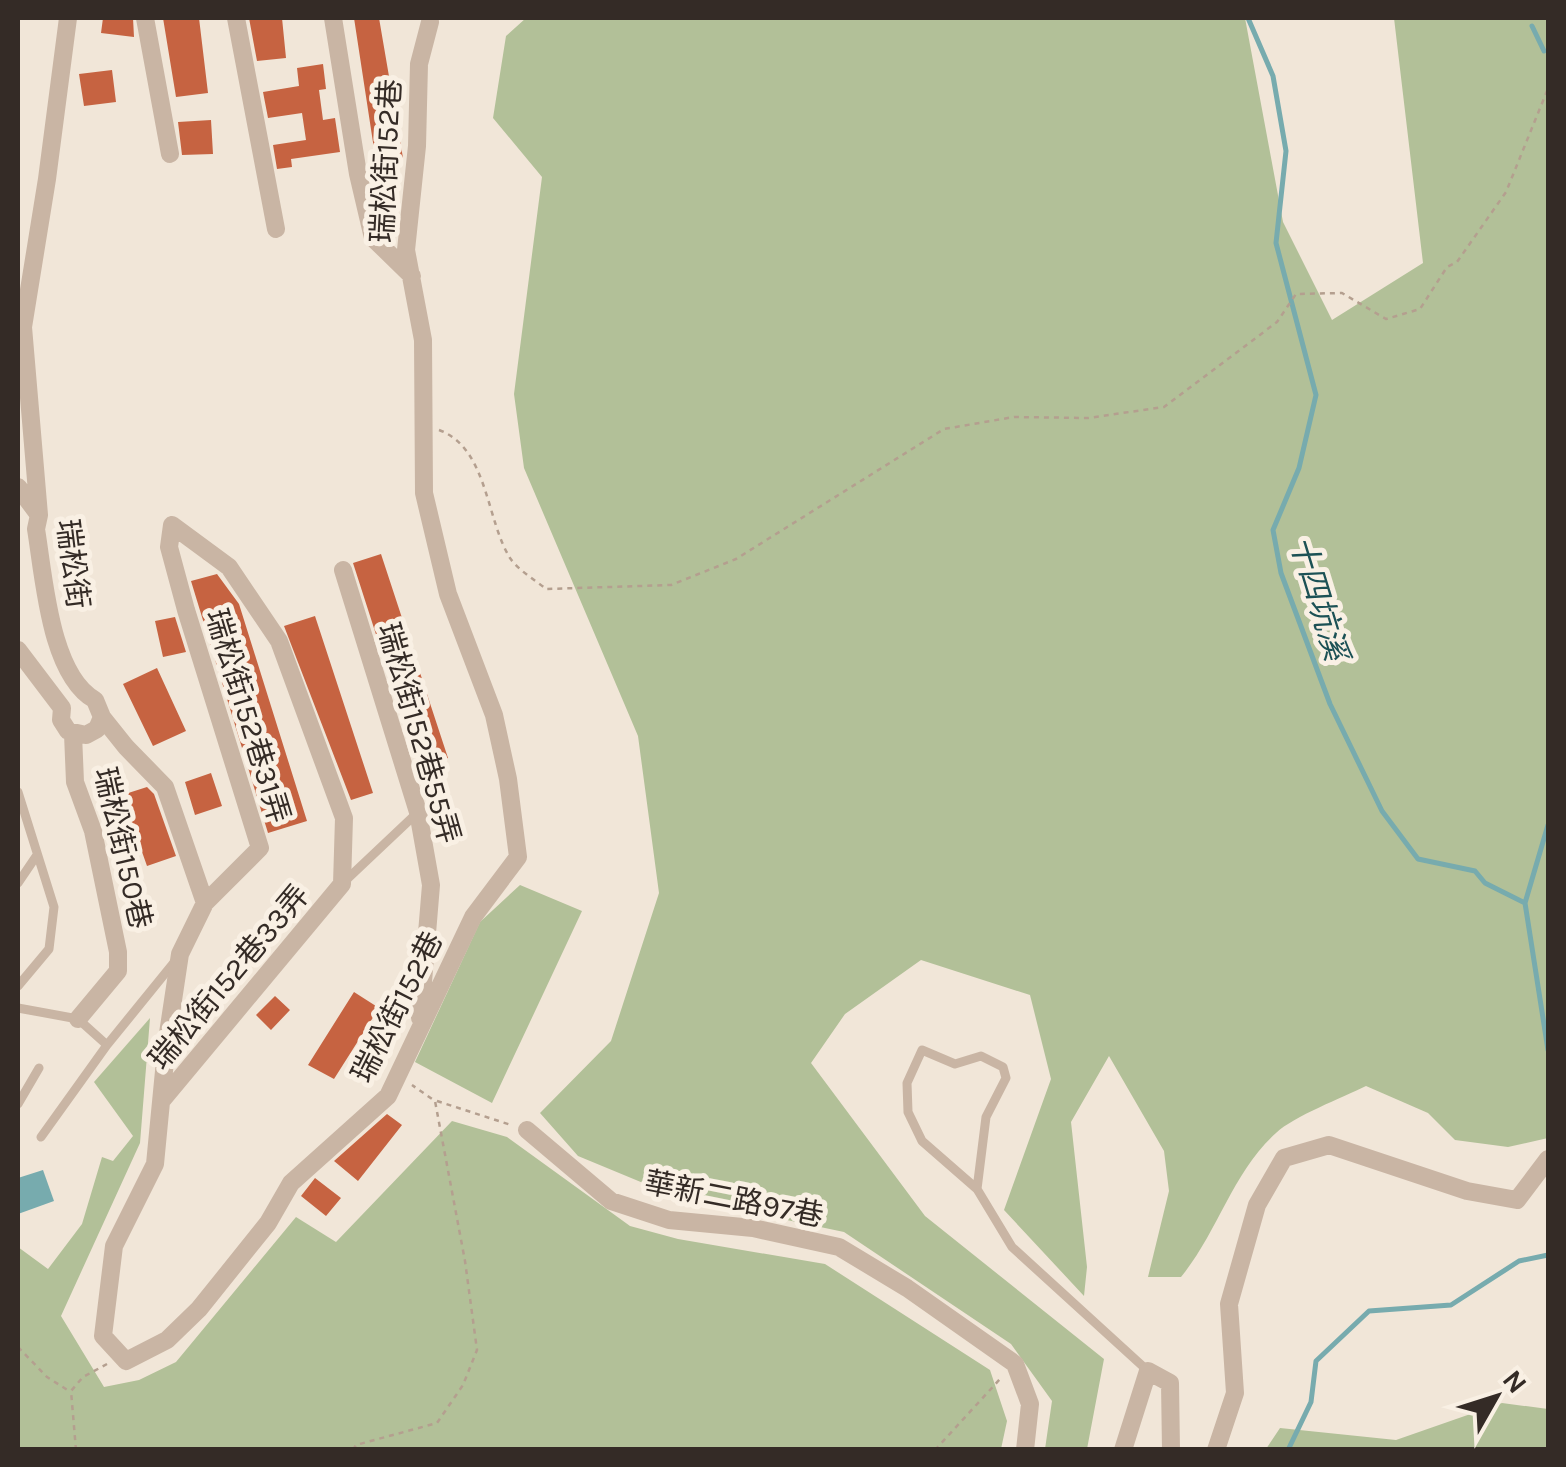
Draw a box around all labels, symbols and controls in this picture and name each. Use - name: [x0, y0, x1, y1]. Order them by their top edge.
- street label: 瑞松街152巷: [364, 78, 408, 244]
- street label: 瑞松街: [50, 517, 96, 611]
- water label: 十四坑溪: [1282, 532, 1356, 669]
- street label: 瑞松街152巷31弄: [198, 605, 298, 827]
- street label: 瑞松街152巷55弄: [370, 618, 468, 848]
- street label: 瑞松街150巷: [87, 764, 159, 932]
- street label: 瑞松街152巷33弄: [141, 877, 317, 1077]
- street label: 瑞松街152巷: [344, 926, 450, 1088]
- street label: 華新二路97巷: [641, 1164, 827, 1234]
- north arrow: [1446, 1347, 1546, 1447]
- text: N: [1496, 1363, 1534, 1400]

